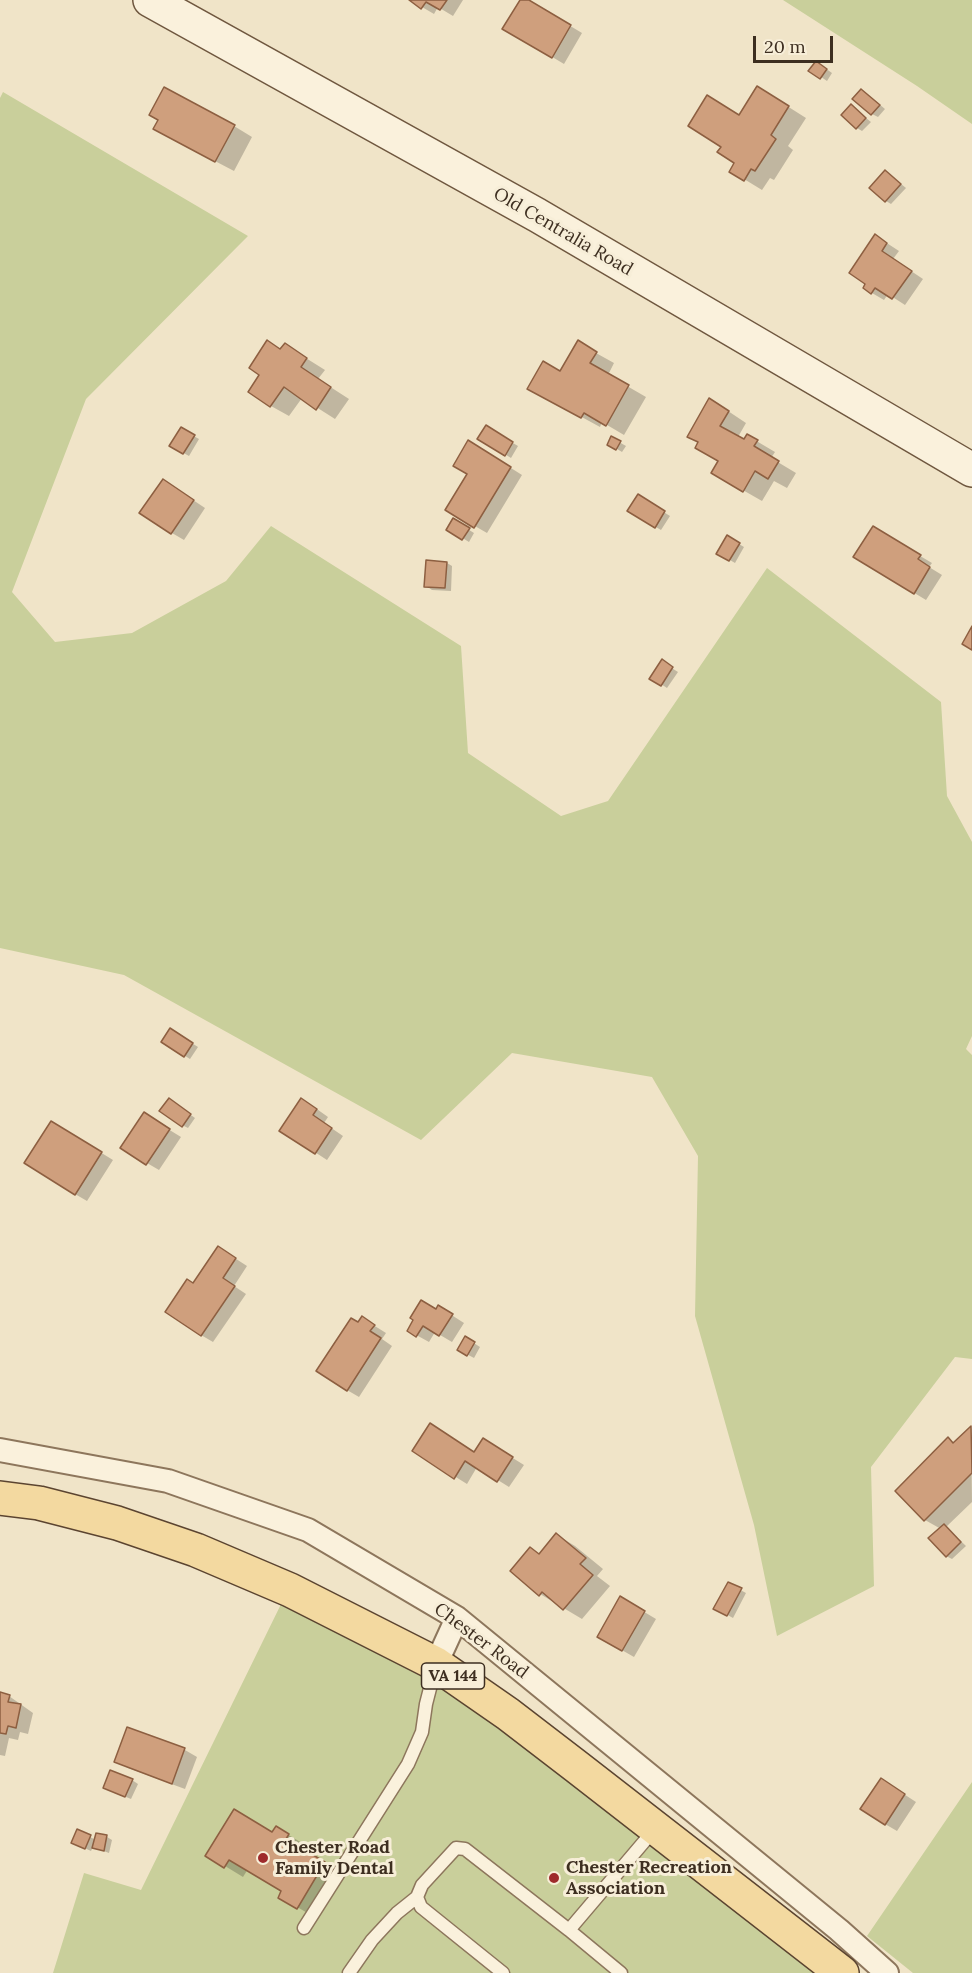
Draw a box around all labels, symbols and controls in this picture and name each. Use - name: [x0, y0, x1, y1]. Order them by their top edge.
- scale bar: [756, 24, 836, 62]
- text: 20 m: [764, 35, 806, 58]
- street label: Old Centralia Road: [489, 183, 637, 281]
- street label: Chester Road: [430, 1599, 532, 1683]
- road number: VA 144: [422, 1663, 484, 1689]
- place label: Chester Road Family Dental: [275, 1837, 394, 1880]
- marker: Chester Road Family Dental: [256, 1851, 270, 1865]
- place label: Chester Recreation Association: [566, 1857, 732, 1900]
- marker: Chester Recreation Association: [547, 1871, 561, 1885]

